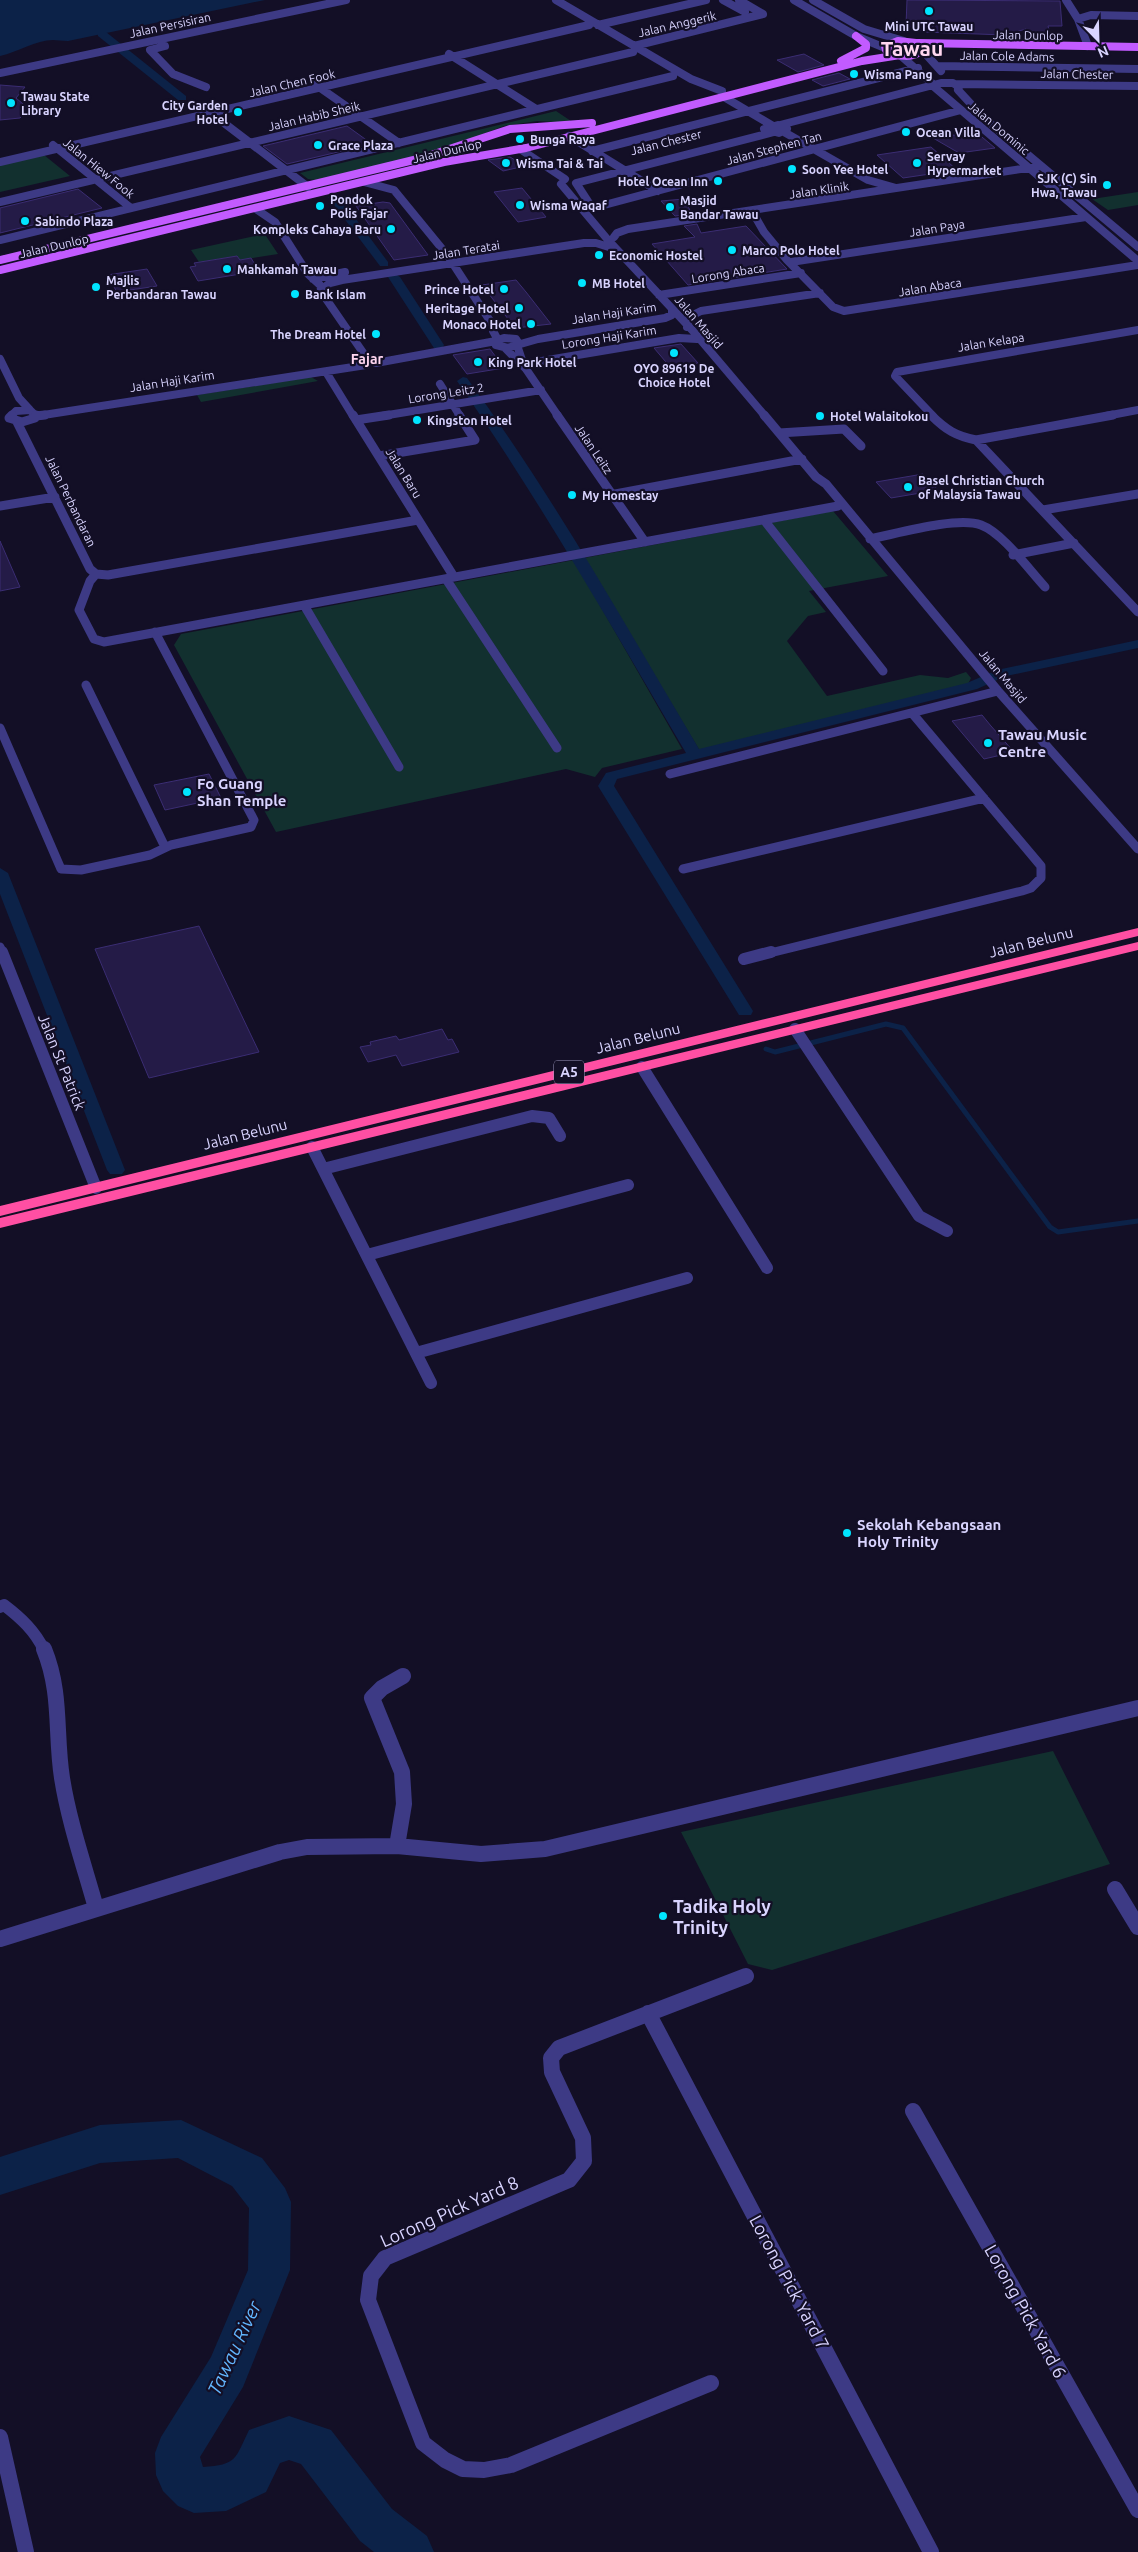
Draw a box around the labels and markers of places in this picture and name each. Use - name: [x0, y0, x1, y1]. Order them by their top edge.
- marker: Mini UTC Tawau: [923, 5, 935, 17]
- place label: Mini UTC Tawau: [885, 20, 973, 33]
- marker: Wisma Pang: [848, 68, 860, 80]
- place label: Wisma Pang: [864, 68, 932, 81]
- place label: Tawau State Library: [21, 90, 90, 117]
- marker: Tawau State Library: [5, 97, 17, 109]
- place label: City Garden Hotel: [162, 99, 228, 126]
- marker: City Garden Hotel: [232, 106, 244, 118]
- marker: Ocean Villa: [900, 126, 912, 138]
- place label: Ocean Villa: [916, 126, 980, 139]
- marker: Bunga Raya: [514, 133, 526, 145]
- place label: Bunga Raya: [530, 133, 595, 146]
- marker: Grace Plaza: [312, 139, 324, 151]
- place label: Grace Plaza: [328, 139, 393, 152]
- place label: Servay Hypermarket: [927, 150, 1001, 177]
- marker: Wisma Tai & Tai: [500, 157, 512, 169]
- place label: Wisma Tai & Tai: [516, 157, 603, 170]
- marker: Servay Hypermarket: [911, 157, 923, 169]
- marker: Soon Yee Hotel: [786, 163, 798, 175]
- place label: Soon Yee Hotel: [802, 163, 888, 176]
- place label: SJK (C) Sin Hwa, Tawau: [1031, 172, 1097, 199]
- place label: Hotel Ocean Inn: [618, 175, 708, 188]
- marker: Hotel Ocean Inn: [712, 175, 724, 187]
- marker: SJK (C) Sin Hwa, Tawau: [1101, 179, 1113, 191]
- place label: Pondok Polis Fajar: [330, 193, 388, 220]
- place label: Masjid Bandar Tawau: [680, 194, 759, 221]
- marker: Wisma Waqaf: [514, 199, 526, 211]
- place label: Wisma Waqaf: [530, 199, 608, 212]
- marker: Pondok Polis Fajar: [314, 200, 326, 212]
- marker: Masjid Bandar Tawau: [664, 201, 676, 213]
- marker: Sabindo Plaza: [19, 215, 31, 227]
- place label: Sabindo Plaza: [35, 215, 113, 228]
- place label: Kompleks Cahaya Baru: [253, 223, 381, 236]
- marker: Kompleks Cahaya Baru: [385, 223, 397, 235]
- marker: Marco Polo Hotel: [726, 244, 738, 256]
- place label: Marco Polo Hotel: [742, 244, 840, 257]
- marker: Economic Hostel: [593, 249, 605, 261]
- place label: Economic Hostel: [609, 249, 703, 262]
- marker: Mahkamah Tawau: [221, 263, 233, 275]
- place label: Mahkamah Tawau: [237, 263, 337, 276]
- place label: Majlis Perbandaran Tawau: [106, 274, 217, 301]
- marker: MB Hotel: [576, 277, 588, 289]
- place label: MB Hotel: [592, 277, 645, 290]
- marker: Majlis Perbandaran Tawau: [90, 281, 102, 293]
- place label: Prince Hotel: [424, 283, 494, 296]
- marker: Prince Hotel: [498, 283, 510, 295]
- marker: Bank Islam: [289, 288, 301, 300]
- place label: Bank Islam: [305, 288, 366, 301]
- place label: Heritage Hotel: [425, 302, 509, 315]
- marker: Heritage Hotel: [513, 302, 525, 314]
- place label: Monaco Hotel: [442, 318, 521, 331]
- marker: Monaco Hotel: [525, 318, 537, 330]
- place label: The Dream Hotel: [270, 328, 366, 341]
- marker: The Dream Hotel: [370, 328, 382, 340]
- marker: OYO 89619 De Choice Hotel: [668, 347, 680, 359]
- marker: King Park Hotel: [472, 356, 484, 368]
- place label: King Park Hotel: [488, 356, 577, 369]
- place label: OYO 89619 De Choice Hotel: [634, 362, 714, 389]
- marker: Hotel Walaitokou: [814, 410, 826, 422]
- place label: Hotel Walaitokou: [830, 410, 928, 423]
- marker: Kingston Hotel: [411, 414, 423, 426]
- place label: Kingston Hotel: [427, 414, 512, 427]
- place label: Basel Christian Church of Malaysia Tawau: [918, 474, 1045, 501]
- marker: Basel Christian Church of Malaysia Tawau: [902, 481, 914, 493]
- marker: My Homestay: [566, 489, 578, 501]
- place label: My Homestay: [582, 489, 659, 502]
- place label: Tawau Music Centre: [998, 726, 1087, 760]
- marker: Tawau Music Centre: [982, 737, 994, 749]
- place label: Fo Guang Shan Temple: [197, 775, 287, 809]
- marker: Fo Guang Shan Temple: [181, 786, 193, 798]
- place label: Sekolah Kebangsaan Holy Trinity: [857, 1516, 1001, 1550]
- marker: Sekolah Kebangsaan Holy Trinity: [841, 1527, 853, 1539]
- place label: Tadika Holy Trinity: [673, 1896, 771, 1937]
- marker: Tadika Holy Trinity: [657, 1910, 669, 1922]

